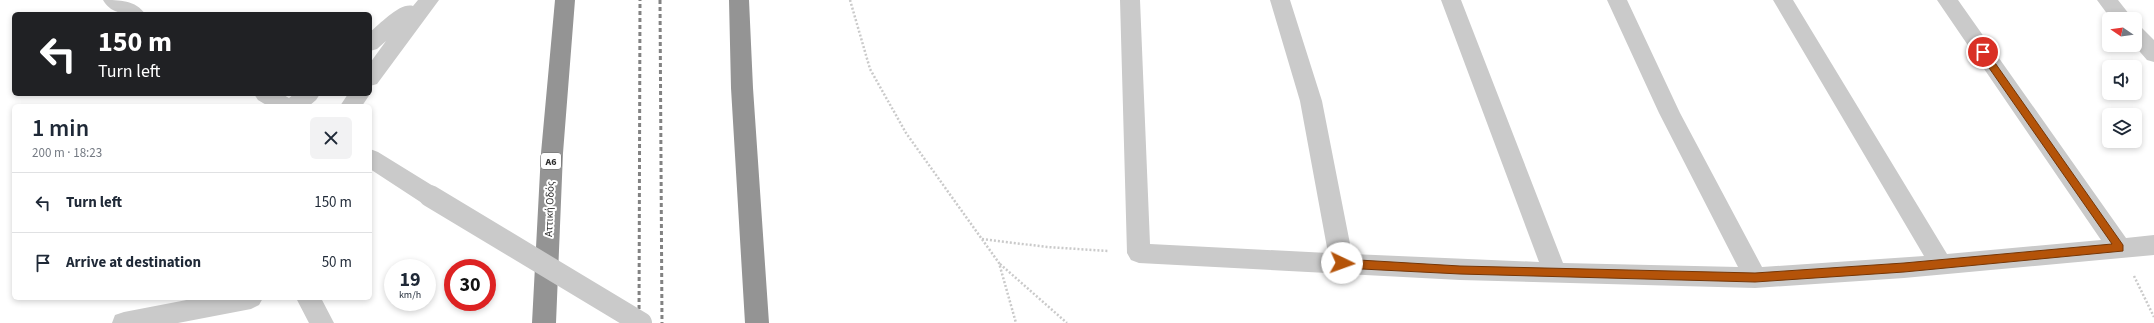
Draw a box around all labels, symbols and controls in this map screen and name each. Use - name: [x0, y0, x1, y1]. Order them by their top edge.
- north arrow: [2102, 12, 2142, 52]
- map controls: [2102, 12, 2142, 148]
- text: 150 m: [98, 22, 172, 62]
- icon: left: [32, 28, 84, 80]
- pin: [1966, 35, 2000, 69]
- icon: arrive: [1972, 41, 1994, 63]
- text: Turn left: [98, 59, 160, 84]
- button: sound: [2102, 60, 2142, 100]
- button: layers: [2102, 108, 2142, 148]
- text: 1 min: [32, 111, 89, 146]
- button: close: [310, 117, 352, 159]
- text: 200 m · 18:23: [32, 144, 102, 162]
- road number: Α6: [541, 153, 561, 169]
- street label: Αττική Οδός: [541, 181, 558, 237]
- icon: left: [32, 192, 54, 214]
- text: Turn left: [66, 192, 122, 213]
- text: 150 m: [314, 192, 352, 213]
- position arrow: [1321, 242, 1363, 284]
- icon: arrive: [32, 252, 54, 274]
- text: Arrive at destination: [66, 252, 201, 273]
- text: 50 m: [322, 252, 352, 273]
- speed limit sign: 30: [444, 259, 496, 311]
- text: 19: [399, 266, 421, 294]
- text: km/h: [399, 288, 421, 302]

